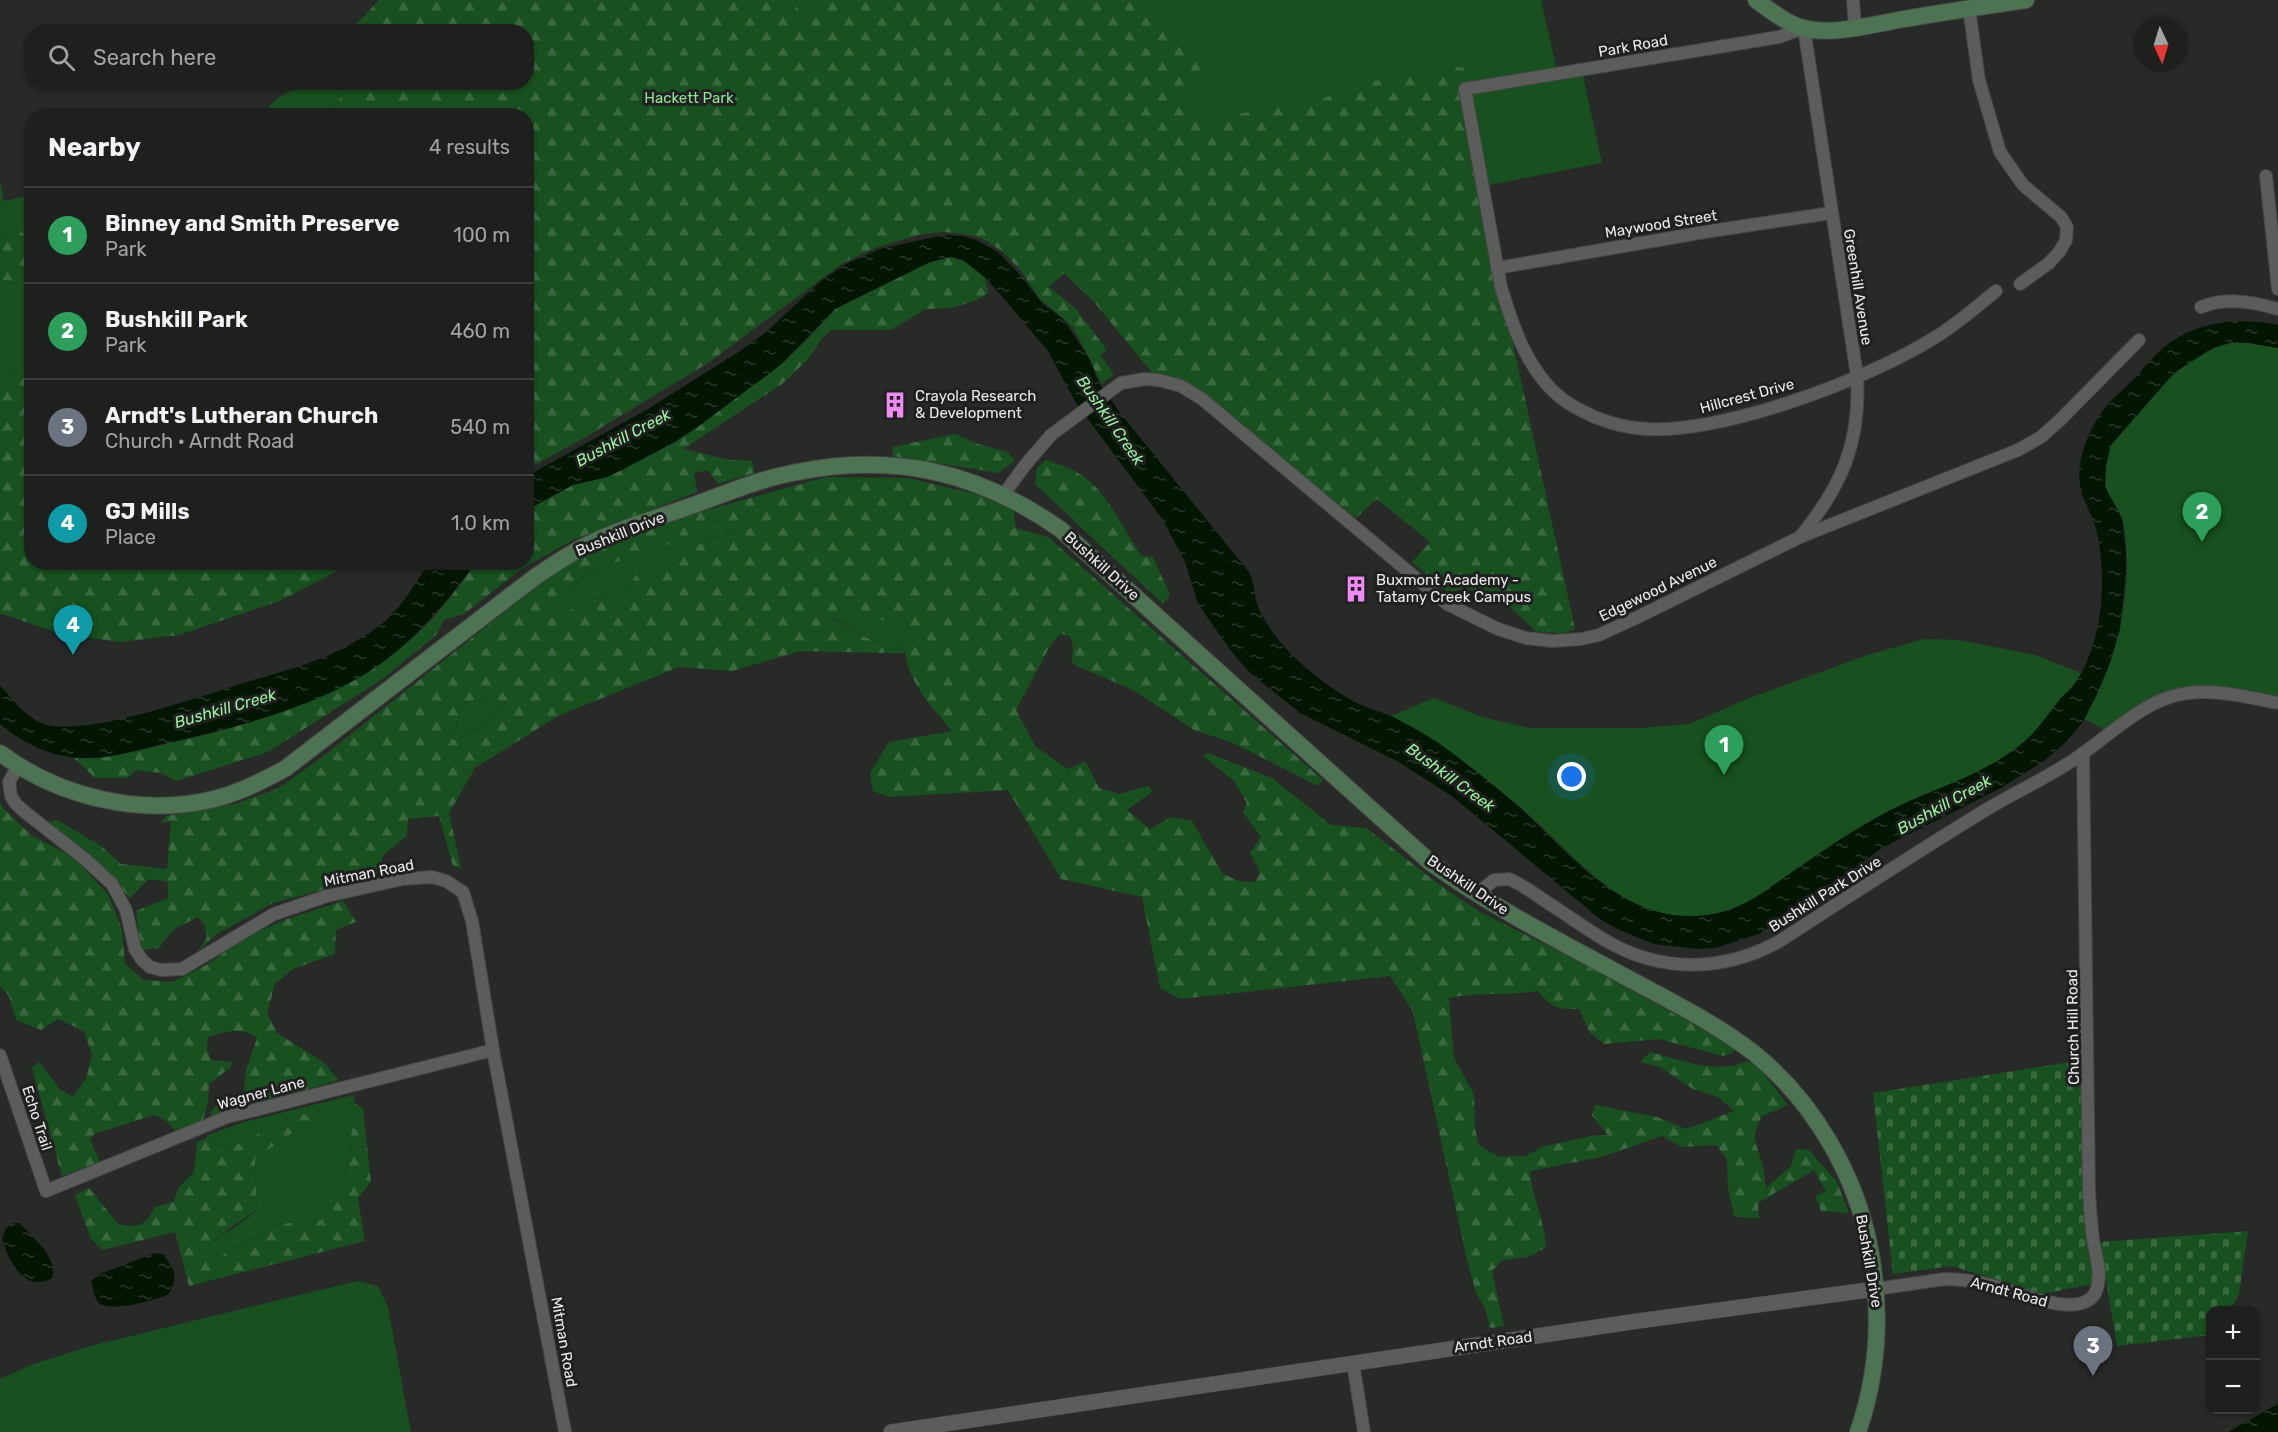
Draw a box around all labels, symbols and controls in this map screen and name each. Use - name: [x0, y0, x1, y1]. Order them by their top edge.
- north arrow: [2134, 18, 2188, 72]
- search box: [24, 24, 534, 90]
- street label: Park Road: [1597, 31, 1669, 61]
- icon: search: [45, 41, 78, 74]
- text: Search here: [93, 44, 216, 71]
- park label: Hackett Park: [644, 89, 734, 107]
- text: Nearby: [48, 132, 141, 163]
- text: 4 results: [429, 135, 510, 159]
- street label: Maywood Street: [1604, 206, 1718, 242]
- text: Binney and Smith Preserve: [105, 210, 400, 237]
- text: 1: [63, 223, 72, 247]
- text: 100 m: [453, 223, 510, 247]
- street label: Greenhill Avenue: [1840, 228, 1876, 346]
- text: Park: [105, 237, 147, 261]
- text: Bushkill Park: [105, 306, 248, 333]
- text: 2: [61, 319, 74, 343]
- text: 460 m: [450, 319, 510, 343]
- text: Park: [105, 333, 147, 357]
- water label: Bushkill Creek: [1073, 372, 1149, 469]
- street label: Hillcrest Drive: [1698, 375, 1796, 417]
- place label: Crayola Research & Development: [915, 387, 1036, 422]
- building icon: Crayola Research & Development: [880, 390, 910, 420]
- text: Arndt's Lutheran Church: [105, 402, 378, 429]
- water label: Bushkill Creek: [572, 404, 675, 470]
- text: 3: [61, 415, 74, 439]
- text: 540 m: [450, 415, 510, 439]
- text: Church · Arndt Road: [105, 429, 294, 453]
- pin: 2: [2182, 492, 2222, 542]
- text: GJ Mills: [105, 498, 190, 525]
- street label: Bushkill Drive: [573, 508, 667, 560]
- text: 4: [61, 511, 74, 535]
- text: 1.0 km: [451, 511, 510, 535]
- text: Place: [105, 525, 156, 549]
- street label: Bushkill Drive: [1061, 528, 1143, 604]
- street label: Edgewood Avenue: [1596, 553, 1720, 625]
- place label: Buxmont Academy - Tatamy Creek Campus: [1376, 571, 1531, 606]
- building icon: Buxmont Academy - Tatamy Creek Campus: [1341, 574, 1371, 604]
- pin: 4: [54, 606, 92, 655]
- water label: Bushkill Creek: [172, 685, 279, 732]
- pin: 1: [1704, 726, 1744, 775]
- water label: Bushkill Creek: [1403, 739, 1499, 816]
- your location: [1557, 762, 1586, 791]
- water label: Bushkill Creek: [1894, 770, 1995, 838]
- street label: Bushkill Drive: [1424, 851, 1512, 919]
- street label: Bushkill Park Drive: [1766, 852, 1884, 936]
- street label: Mitman Road: [322, 855, 416, 891]
- street label: Church Hill Road: [2063, 969, 2083, 1085]
- street label: Wagner Lane: [215, 1073, 307, 1113]
- street label: Echo Trail: [18, 1083, 56, 1153]
- street label: Bushkill Drive: [1852, 1213, 1886, 1309]
- street label: Arndt Road: [1969, 1273, 2049, 1311]
- street label: Mitman Road: [547, 1295, 581, 1389]
- map controls: [2206, 1306, 2260, 1414]
- button: +: [2206, 1306, 2260, 1360]
- pin: 3: [2074, 1326, 2112, 1376]
- street label: Arndt Road: [1453, 1328, 1533, 1356]
- button: −: [2206, 1360, 2260, 1414]

